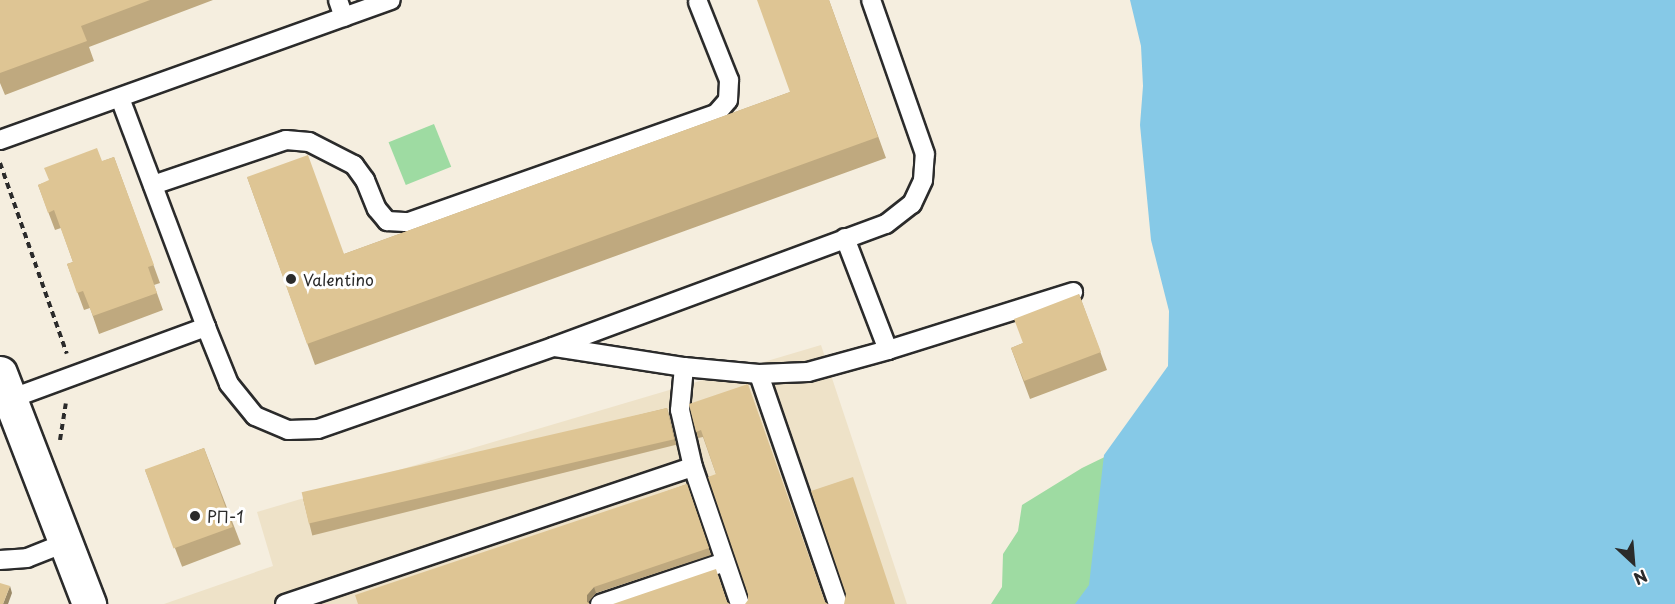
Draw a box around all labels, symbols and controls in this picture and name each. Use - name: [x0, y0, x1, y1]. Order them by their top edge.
- place label: Valentino: [303, 269, 374, 289]
- marker: Valentino: [284, 272, 298, 286]
- place label: РП-1: [207, 506, 244, 526]
- marker: РП-1: [188, 509, 202, 523]
- north arrow: [1603, 532, 1663, 592]
- text: N: [1630, 565, 1652, 592]

